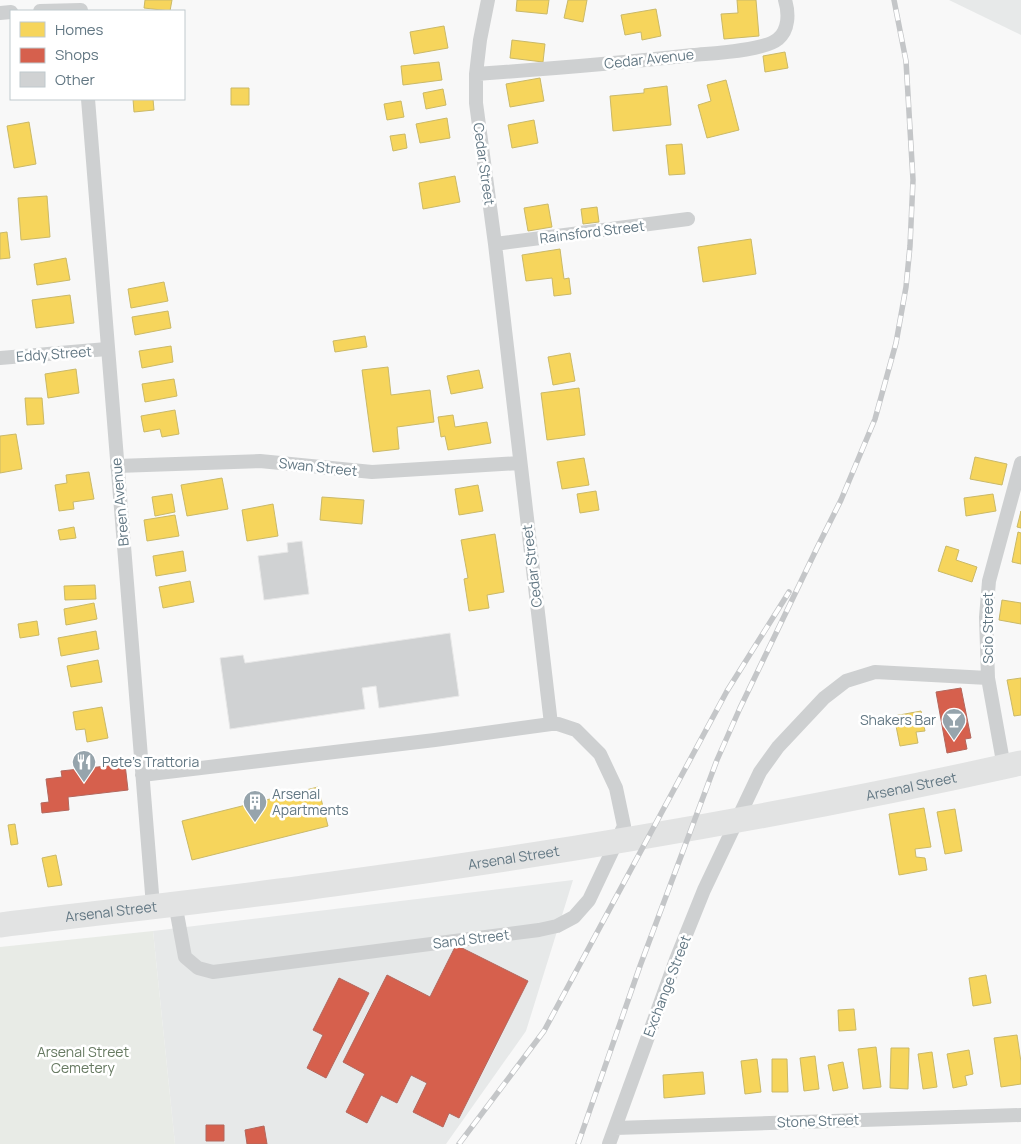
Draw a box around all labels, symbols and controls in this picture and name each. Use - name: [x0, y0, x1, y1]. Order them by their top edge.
- legend: [10, 10, 185, 100]
- text: Homes: [55, 19, 104, 40]
- text: Shops: [55, 44, 99, 65]
- street label: Cedar Avenue: [603, 44, 695, 73]
- text: Other: [55, 69, 96, 90]
- street label: Cedar Street: [469, 121, 500, 207]
- street label: Rainsford Street: [538, 216, 646, 247]
- street label: Eddy Street: [15, 341, 93, 366]
- street label: Swan Street: [278, 453, 359, 480]
- street label: Breen Avenue: [106, 457, 133, 547]
- street label: Cedar Street: [517, 523, 546, 609]
- street label: Scio Street: [978, 592, 997, 664]
- bar icon: Shakers Bar: [941, 707, 967, 741]
- place label: Shakers Bar: [860, 710, 936, 729]
- restaurant icon: Pete's Trattoria: [71, 749, 97, 783]
- place label: Pete's Trattoria: [102, 752, 199, 771]
- street label: Arsenal Street: [864, 767, 959, 805]
- place label: Arsenal Apartments: [272, 784, 349, 819]
- building icon: Arsenal Apartments: [242, 789, 268, 823]
- street label: Arsenal Street: [466, 841, 561, 874]
- street label: Arsenal Street: [64, 896, 158, 926]
- street label: Sand Street: [432, 924, 511, 953]
- street label: Exchange Street: [638, 932, 695, 1039]
- park label: Arsenal Street Cemetery: [37, 1042, 130, 1077]
- street label: Stone Street: [776, 1110, 860, 1131]

